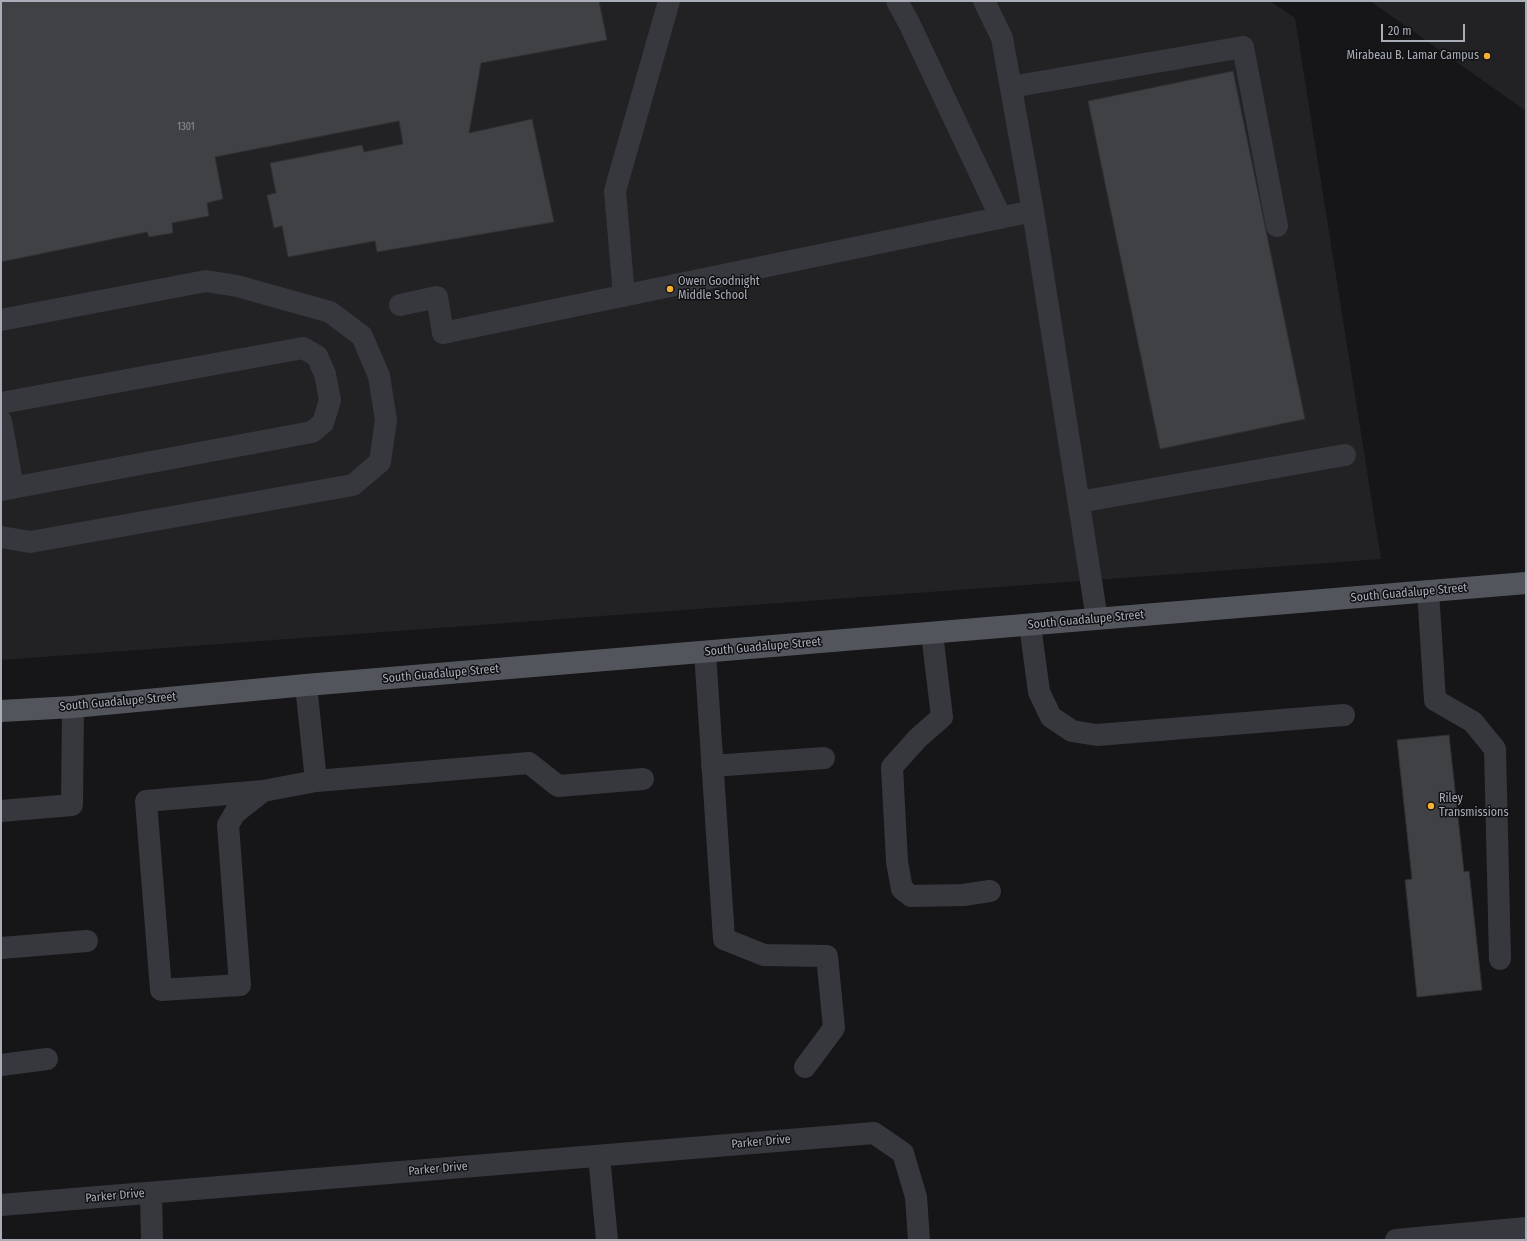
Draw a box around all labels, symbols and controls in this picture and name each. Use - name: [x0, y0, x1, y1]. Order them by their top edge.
- scale bar: [1383, 16, 1467, 42]
- text: 20 m: [1388, 24, 1412, 38]
- place label: Mirabeau B. Lamar Campus: [1347, 49, 1479, 63]
- marker: Mirabeau B. Lamar Campus: [1482, 51, 1492, 61]
- house number: 1301: [177, 121, 195, 133]
- place label: Owen Goodnight Middle School: [678, 275, 760, 303]
- marker: Owen Goodnight Middle School: [665, 284, 675, 294]
- street label: South Guadalupe Street: [1350, 581, 1468, 605]
- street label: South Guadalupe Street: [1027, 608, 1145, 632]
- street label: South Guadalupe Street: [704, 635, 822, 659]
- street label: South Guadalupe Street: [382, 662, 500, 686]
- street label: South Guadalupe Street: [59, 690, 177, 714]
- place label: Riley Transmissions: [1439, 792, 1509, 820]
- marker: Riley Transmissions: [1426, 801, 1436, 811]
- street label: Parker Drive: [731, 1132, 791, 1152]
- street label: Parker Drive: [408, 1159, 468, 1179]
- street label: Parker Drive: [85, 1186, 145, 1206]

